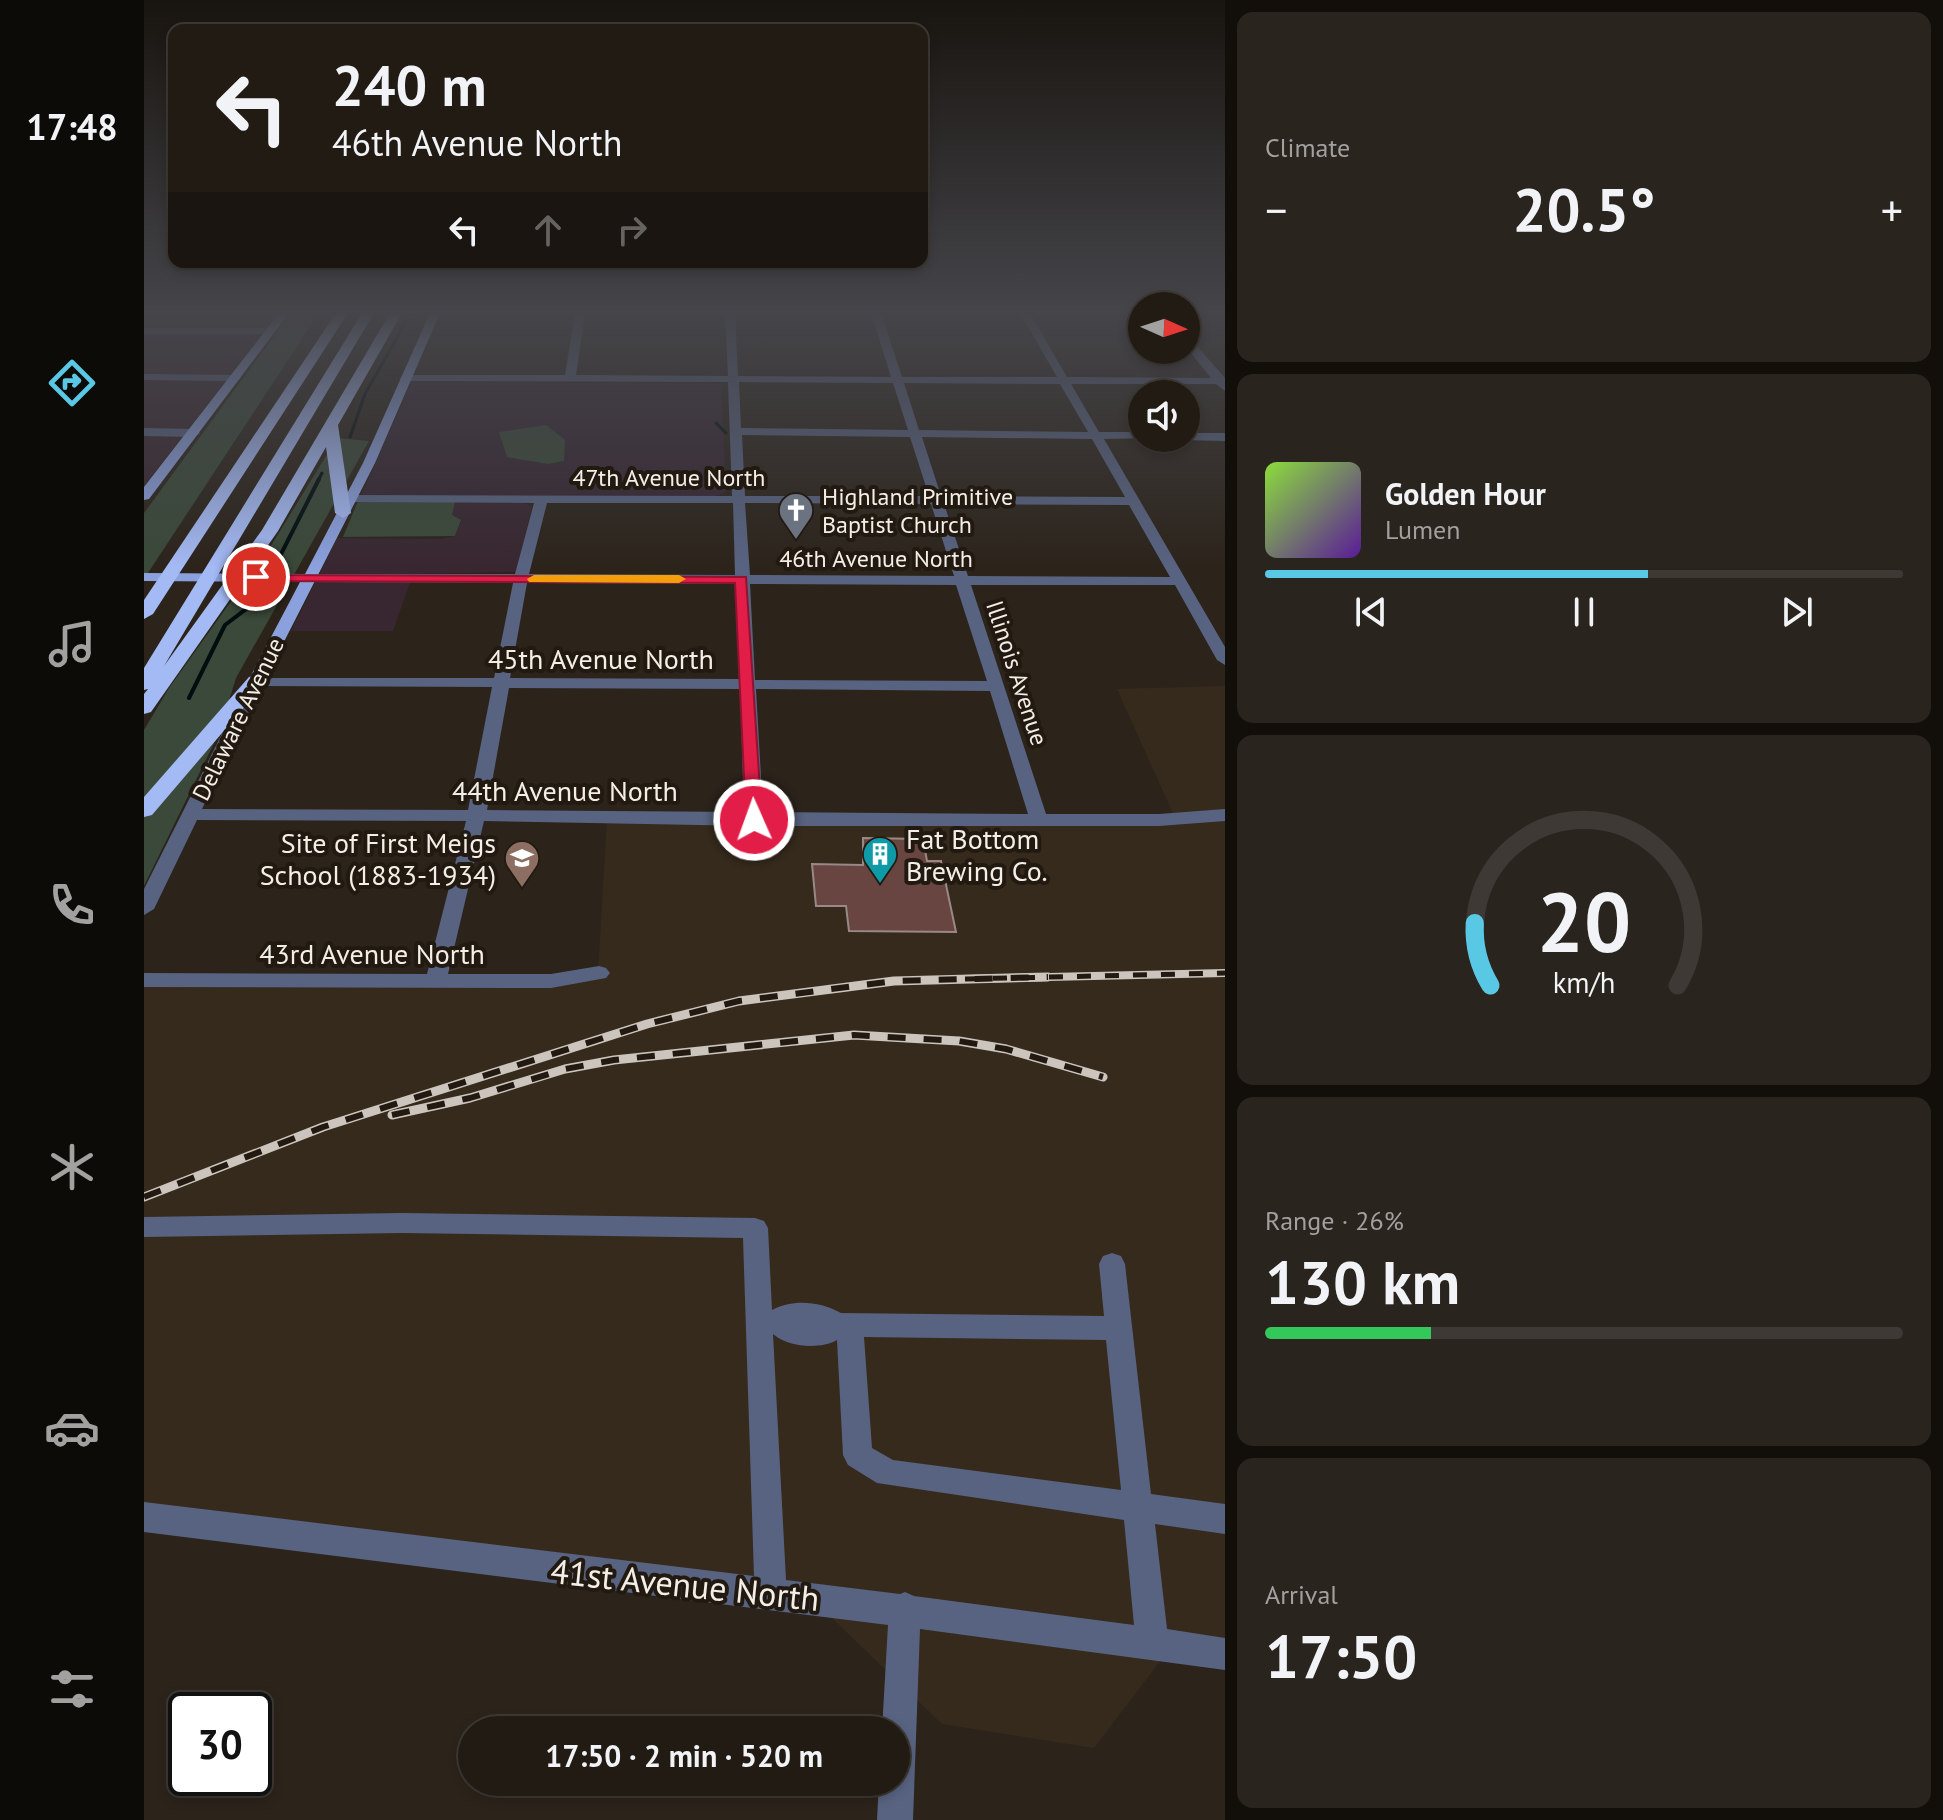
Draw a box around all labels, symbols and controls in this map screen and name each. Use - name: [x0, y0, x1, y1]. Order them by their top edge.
- text: 240 m: [332, 49, 487, 121]
- icon: left: [200, 56, 304, 160]
- text: 17:48: [26, 103, 118, 150]
- text: 46th Avenue North: [332, 119, 622, 166]
- text: Climate: [1265, 131, 1350, 164]
- text: 20.5°: [1512, 170, 1656, 248]
- text: −: [1265, 181, 1287, 238]
- text: +: [1881, 181, 1903, 238]
- icon: left: [442, 208, 486, 252]
- icon: ahead: [526, 208, 570, 252]
- icon: right: [610, 208, 654, 252]
- north arrow: [1128, 292, 1200, 364]
- map controls: [1128, 292, 1200, 452]
- icon: directions: [44, 355, 100, 411]
- button: sound: [1128, 380, 1200, 452]
- street label: 47th Avenue North: [572, 462, 766, 493]
- text: Golden Hour: [1385, 474, 1546, 513]
- place label: Highland Primitive Baptist Church: [822, 481, 1013, 540]
- church icon: Highland Primitive Baptist Church: [777, 491, 815, 541]
- text: Lumen: [1385, 513, 1460, 546]
- pin: [222, 543, 290, 611]
- street label: 46th Avenue North: [779, 543, 973, 574]
- icon: arrive: [234, 555, 278, 599]
- icon: previous: [1349, 590, 1393, 634]
- icon: pause: [1562, 590, 1606, 634]
- icon: next: [1775, 590, 1819, 634]
- street label: Illinois Avenue: [979, 597, 1055, 749]
- icon: music: [44, 616, 100, 672]
- street label: Delaware Avenue: [185, 633, 291, 805]
- street label: 45th Avenue North: [488, 640, 714, 677]
- street label: 44th Avenue North: [452, 772, 678, 809]
- position arrow: [712, 778, 796, 862]
- place label: Fat Bottom Brewing Co.: [906, 820, 1047, 889]
- place label: Site of First Meigs School (1883-1934): [260, 824, 496, 893]
- building icon: Fat Bottom Brewing Co.: [861, 835, 899, 885]
- school or university icon: Site of First Meigs School (1883-1934): [503, 839, 541, 889]
- text: 20: [1537, 867, 1631, 975]
- icon: phone: [44, 877, 100, 933]
- street label: 43rd Avenue North: [259, 935, 485, 972]
- text: km/h: [1553, 964, 1615, 1001]
- icon: climate: [44, 1139, 100, 1195]
- text: Range · 26%: [1265, 1204, 1404, 1237]
- text: 130 km: [1265, 1243, 1460, 1321]
- icon: car: [44, 1400, 100, 1456]
- street label: 41st Avenue North: [548, 1548, 822, 1620]
- text: Arrival: [1265, 1578, 1338, 1611]
- text: 17:50: [1265, 1617, 1417, 1695]
- icon: filters: [44, 1661, 100, 1717]
- speed limit sign: 30: [168, 1692, 272, 1796]
- text: 17:50 · 2 min · 520 m: [545, 1736, 823, 1775]

